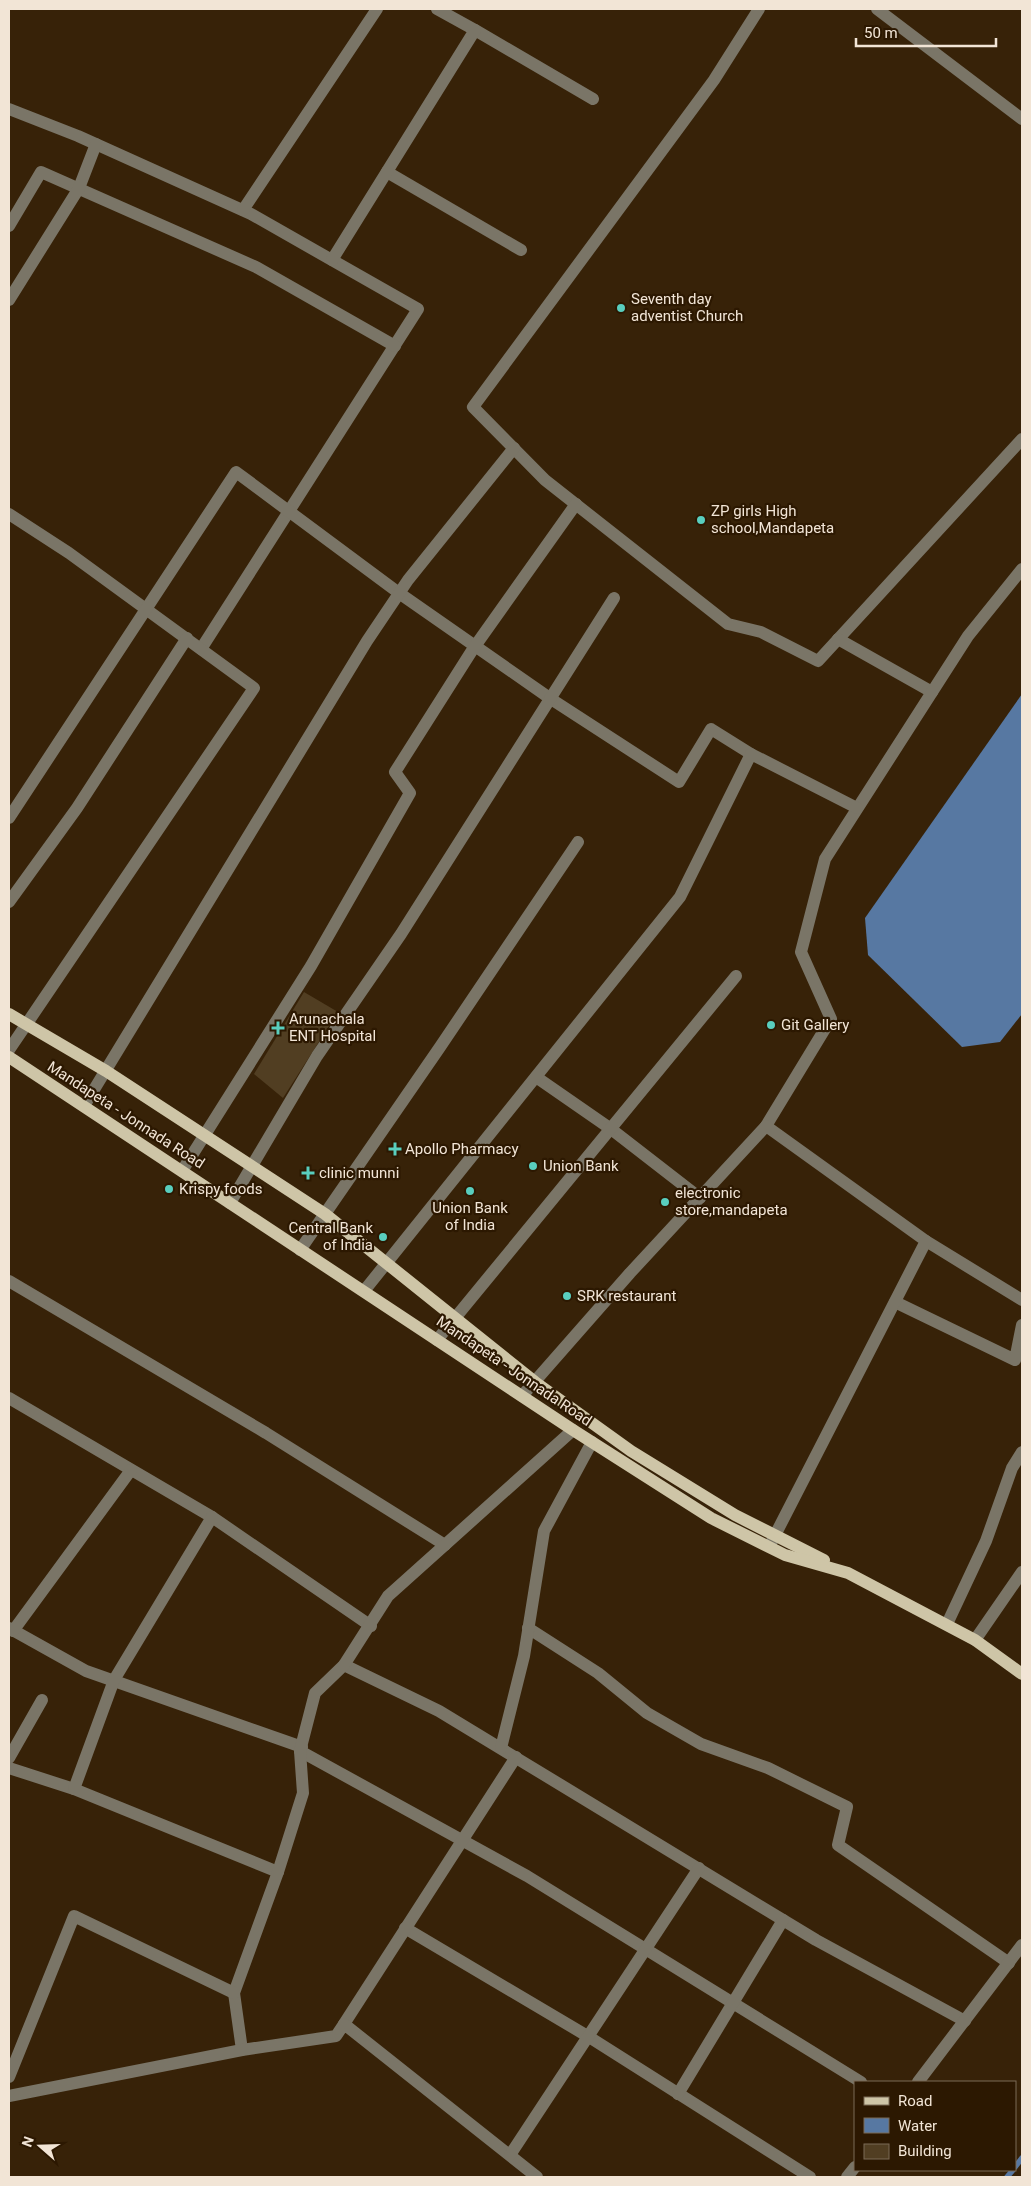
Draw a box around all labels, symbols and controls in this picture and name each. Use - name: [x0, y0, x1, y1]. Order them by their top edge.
- scale bar: [856, 15, 996, 47]
- text: 50 m: [864, 24, 898, 42]
- place label: Seventh day adventist Church: [631, 290, 743, 325]
- marker: Seventh day adventist Church: [615, 302, 627, 314]
- place label: ZP girls High school,Mandapeta: [711, 502, 834, 537]
- marker: ZP girls High school,Mandapeta: [695, 514, 707, 526]
- place label: Arunachala ENT Hospital: [289, 1010, 376, 1045]
- place label: Git Gallery: [781, 1016, 849, 1034]
- marker: Git Gallery: [765, 1019, 777, 1031]
- marker: Arunachala ENT Hospital: [271, 1021, 285, 1035]
- street label: Mandapeta - Jonnada Road: [44, 1057, 208, 1173]
- place label: Apollo Pharmacy: [405, 1140, 519, 1158]
- marker: Apollo Pharmacy: [389, 1143, 401, 1155]
- place label: Union Bank: [543, 1157, 619, 1175]
- marker: Union Bank: [527, 1160, 539, 1172]
- place label: clinic munni: [319, 1164, 399, 1182]
- marker: clinic munni: [301, 1166, 315, 1180]
- place label: Krispy foods: [179, 1180, 263, 1198]
- marker: Krispy foods: [163, 1183, 175, 1195]
- place label: electronic store,mandapeta: [675, 1184, 788, 1219]
- marker: Union Bank of India: [464, 1185, 476, 1197]
- marker: electronic store,mandapeta: [659, 1196, 671, 1208]
- place label: Union Bank of India: [432, 1199, 508, 1234]
- place label: Central Bank of India: [288, 1219, 373, 1254]
- marker: Central Bank of India: [377, 1231, 389, 1243]
- place label: SRK restaurant: [577, 1287, 676, 1305]
- marker: SRK restaurant: [561, 1290, 573, 1302]
- street label: Mandapeta - Jonnada Road: [433, 1312, 595, 1430]
- legend: [854, 2081, 1016, 2171]
- text: Road: [898, 2092, 932, 2110]
- text: Water: [898, 2117, 937, 2135]
- north arrow: [15, 2121, 65, 2171]
- text: N: [19, 2134, 37, 2149]
- text: Building: [898, 2142, 952, 2160]

